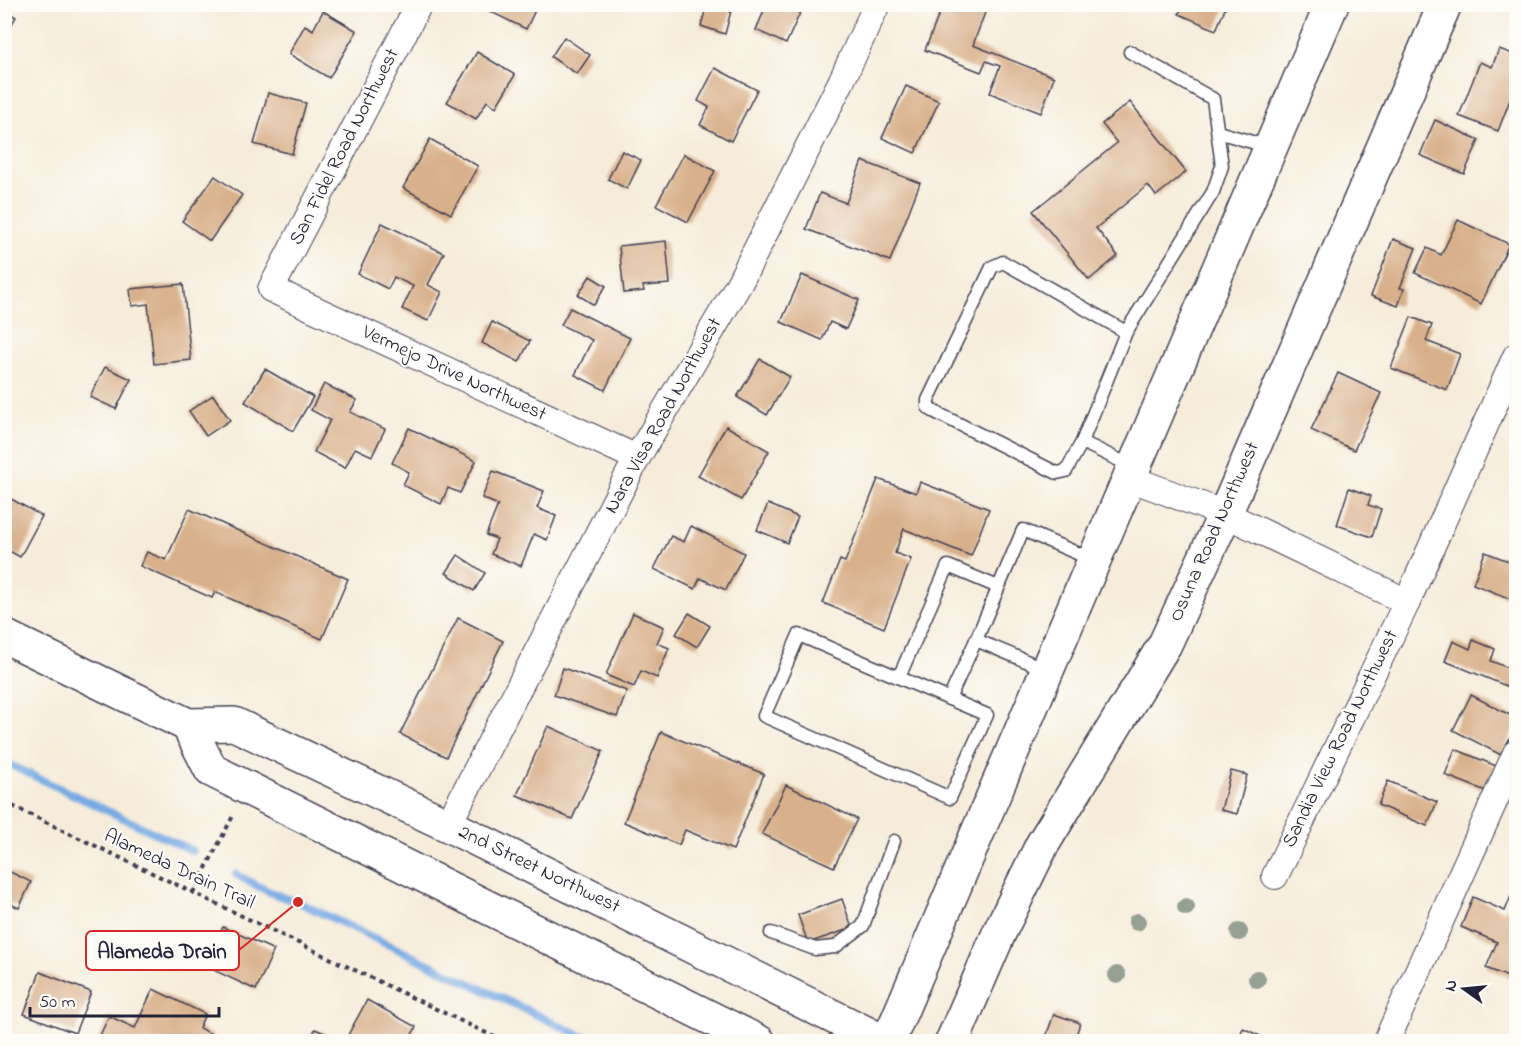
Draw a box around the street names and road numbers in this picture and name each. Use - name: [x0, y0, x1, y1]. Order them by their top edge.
- street label: San Fidel Road Northwest: [283, 43, 407, 250]
- street label: Nara Visa Road Northwest: [598, 312, 730, 519]
- street label: Vermejo Drive Northwest: [356, 318, 551, 430]
- street label: Osuna Road Northwest: [1162, 437, 1268, 627]
- street label: Sandia View Road Northwest: [1276, 625, 1407, 853]
- street label: 2nd Street Northwest: [453, 818, 625, 922]
- street label: Alameda Drain Trail: [99, 822, 259, 918]

